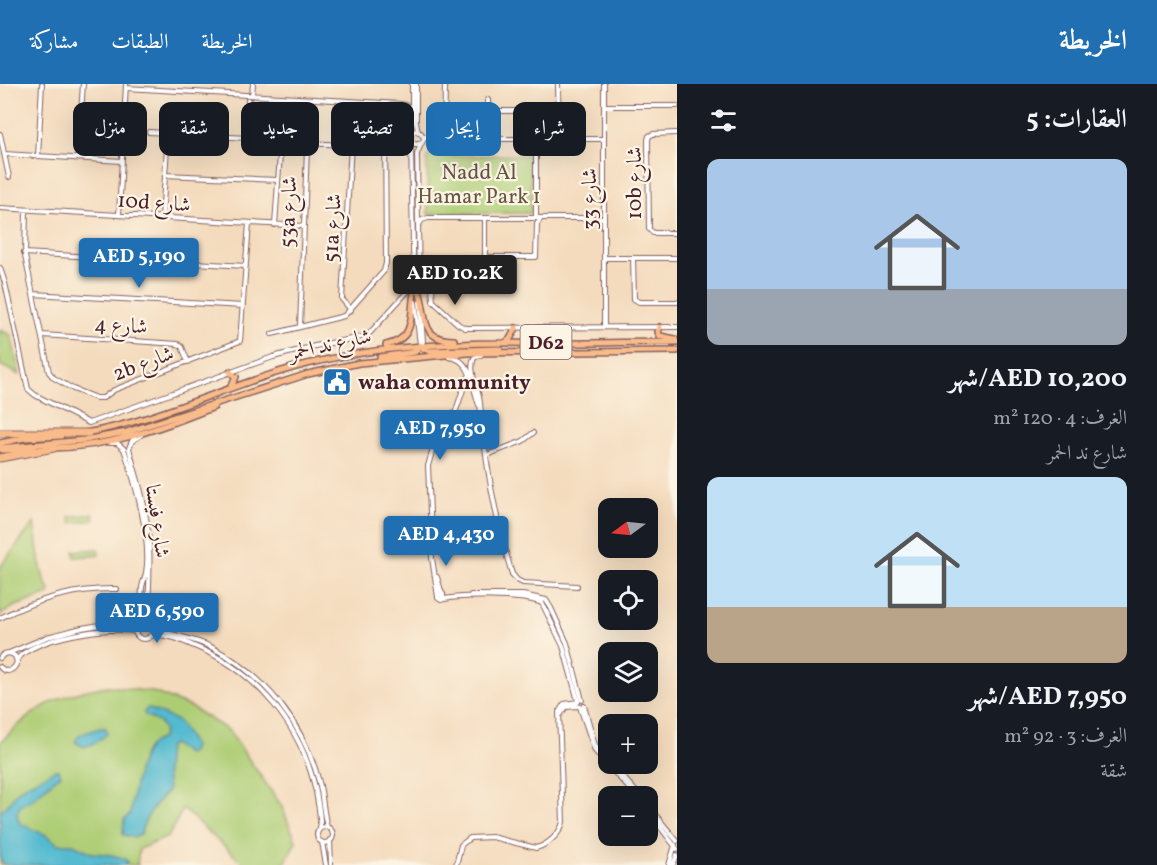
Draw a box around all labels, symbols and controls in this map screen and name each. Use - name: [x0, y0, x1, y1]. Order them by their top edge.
- text: الخريطة: [1059, 22, 1127, 61]
- text: مشاركة: [30, 28, 78, 57]
- text: الطبقات: [111, 28, 168, 57]
- text: الخريطة: [201, 28, 253, 57]
- chip: منزل: [73, 102, 147, 156]
- chip: شقة: [159, 102, 229, 156]
- chip: جديد: [241, 102, 319, 156]
- chip: تصفية: [331, 102, 414, 156]
- chip: إيجار: [426, 102, 501, 156]
- chip: شراء: [513, 102, 586, 156]
- text: العقارات: 5: [1026, 102, 1127, 138]
- icon: filters: [707, 104, 740, 137]
- street label: 10b شارع: [621, 147, 652, 219]
- park label: Nadd Al Hamar Park 1: [417, 159, 541, 212]
- street label: شارع 33: [576, 168, 607, 230]
- street label: 53a شارع: [274, 176, 307, 249]
- street label: 10d شارع: [116, 186, 191, 223]
- street label: 51a شارع: [317, 193, 352, 264]
- icon: home: [863, 198, 971, 306]
- pin: AED 5,190: [70, 238, 208, 289]
- text: AED 5,190: [93, 243, 185, 271]
- pin: AED 10.2K: [386, 255, 524, 306]
- text: AED 10.2K: [407, 260, 503, 288]
- street label: شارع 4: [93, 311, 148, 344]
- street label: شارع ند الحمر: [284, 323, 375, 371]
- road number: D62: [520, 325, 572, 359]
- street label: 2b شارع: [109, 339, 179, 391]
- text: AED 10,200/شهر: [948, 361, 1127, 397]
- public building icon: waha community: [321, 366, 353, 398]
- place label: waha community: [358, 369, 531, 398]
- text: الغرف: 4 · 120 m²: [993, 405, 1127, 433]
- pin: AED 7,950: [371, 410, 509, 461]
- text: AED 7,950: [394, 415, 486, 443]
- text: شارع ند الحمر: [1047, 440, 1127, 468]
- street label: شارع فيستا: [135, 483, 176, 560]
- north arrow: [598, 498, 658, 558]
- map controls: [598, 498, 658, 846]
- pin: AED 4,430: [377, 516, 515, 567]
- icon: home: [863, 516, 971, 624]
- text: AED 4,430: [398, 521, 494, 549]
- button: locate: [598, 570, 658, 630]
- pin: AED 6,590: [88, 593, 226, 644]
- text: AED 6,590: [110, 598, 204, 626]
- button: layers: [598, 642, 658, 702]
- text: AED 7,950/شهر: [968, 679, 1127, 715]
- button: +: [598, 714, 658, 774]
- text: الغرف: 3 · 92 m²: [1004, 723, 1127, 751]
- text: شقة: [1101, 758, 1127, 786]
- button: −: [598, 786, 658, 846]

